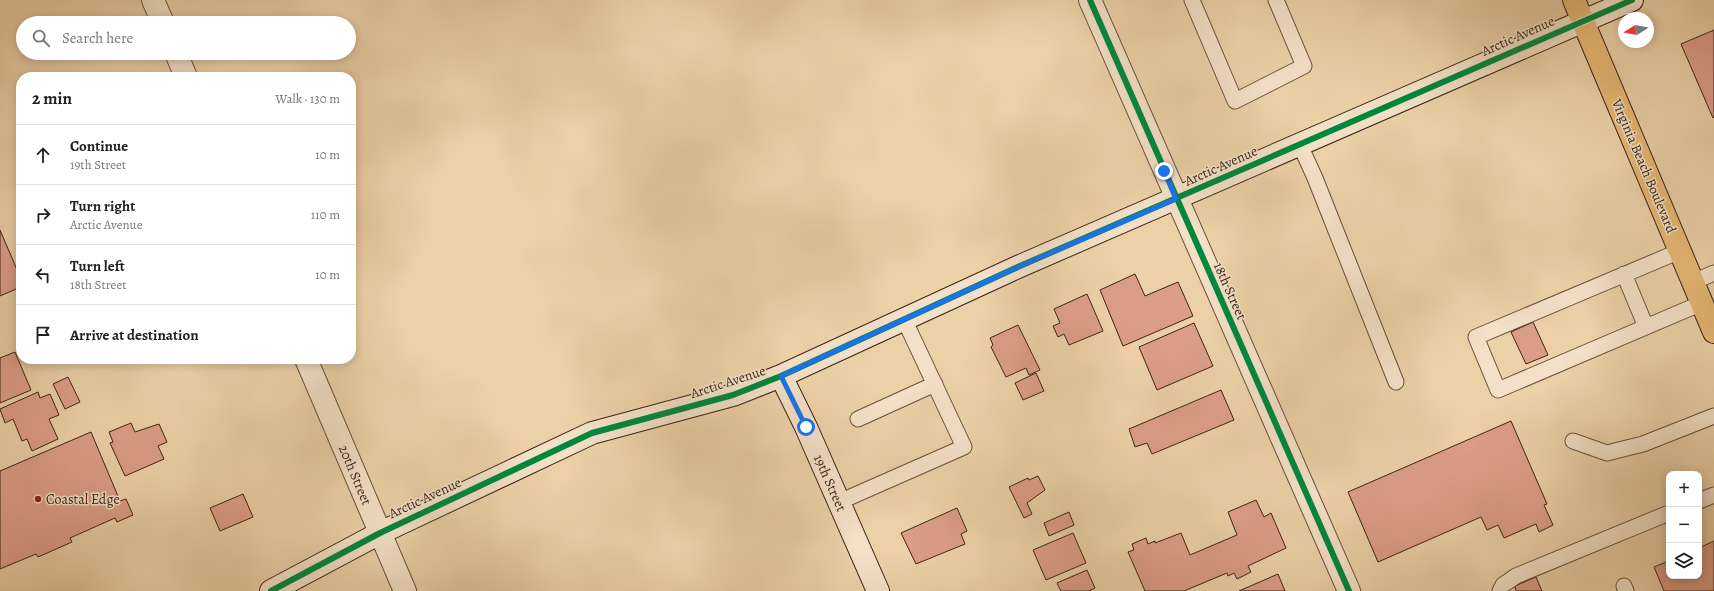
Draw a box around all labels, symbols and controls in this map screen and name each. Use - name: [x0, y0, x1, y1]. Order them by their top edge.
- street label: Arctic Avenue: [1478, 11, 1558, 61]
- north arrow: [1618, 12, 1654, 48]
- search box: [16, 16, 356, 60]
- icon: search: [30, 27, 52, 49]
- text: Search here: [62, 28, 133, 48]
- text: 2 min: [32, 87, 72, 110]
- text: Walk · 130 m: [275, 90, 340, 107]
- street label: Virginia Beach Boulevard: [1607, 95, 1681, 236]
- text: Continue: [70, 136, 128, 156]
- street label: Arctic Avenue: [1181, 141, 1261, 191]
- icon: ahead: [32, 144, 54, 166]
- text: 10 m: [315, 146, 340, 163]
- text: 19th Street: [70, 156, 126, 173]
- route end: [1155, 162, 1173, 180]
- text: Turn right: [70, 196, 135, 216]
- icon: right: [32, 204, 54, 226]
- text: 110 m: [311, 206, 340, 223]
- text: Arctic Avenue: [70, 216, 142, 233]
- text: Turn left: [70, 256, 125, 276]
- street label: 18th Street: [1209, 259, 1251, 323]
- icon: left: [32, 264, 54, 286]
- text: 10 m: [315, 266, 340, 283]
- text: 18th Street: [70, 276, 127, 293]
- icon: arrive: [32, 324, 54, 346]
- text: Arrive at destination: [70, 325, 199, 345]
- street label: Arctic Avenue: [687, 361, 768, 403]
- route start: [797, 418, 815, 436]
- street label: 20th Street: [334, 442, 376, 508]
- street label: 19th Street: [809, 452, 851, 515]
- map controls: [1666, 471, 1702, 579]
- button: +: [1666, 471, 1702, 507]
- street label: Arctic Avenue: [385, 473, 464, 524]
- place label: Coastal Edge: [46, 490, 120, 509]
- marker: Coastal Edge: [33, 494, 43, 504]
- button: −: [1666, 507, 1702, 543]
- button: layers: [1666, 543, 1702, 579]

